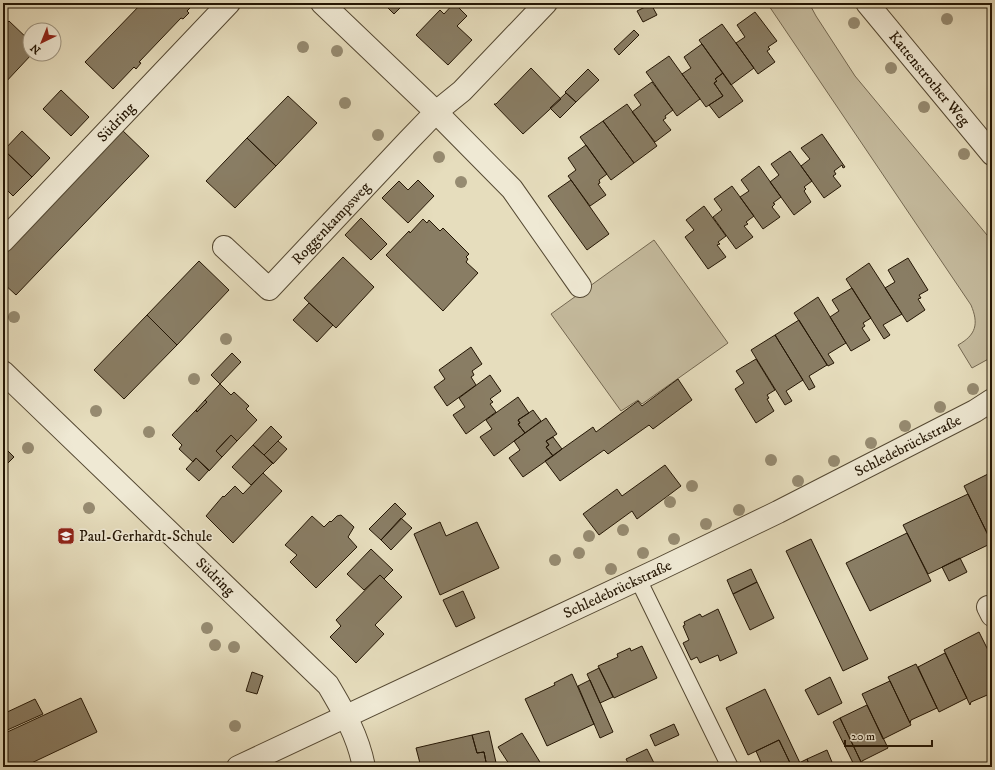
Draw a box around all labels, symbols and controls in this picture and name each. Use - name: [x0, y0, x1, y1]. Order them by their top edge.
- north arrow: [22, 22, 62, 62]
- street label: Kattenstrother Weg: [884, 27, 974, 131]
- text: N: [28, 40, 44, 57]
- street label: Südring: [93, 98, 140, 146]
- street label: Roggenkampsweg: [288, 178, 375, 269]
- street label: Schledebrückstraße: [851, 411, 965, 481]
- school or university icon: Paul-Gerhardt-Schule: [56, 526, 76, 546]
- place label: Paul-Gerhardt-Schule: [79, 527, 212, 546]
- street label: Südring: [192, 554, 239, 601]
- street label: Schledebrückstraße: [560, 556, 675, 623]
- scale bar: [845, 722, 932, 748]
- text: 20 m: [851, 729, 875, 744]

